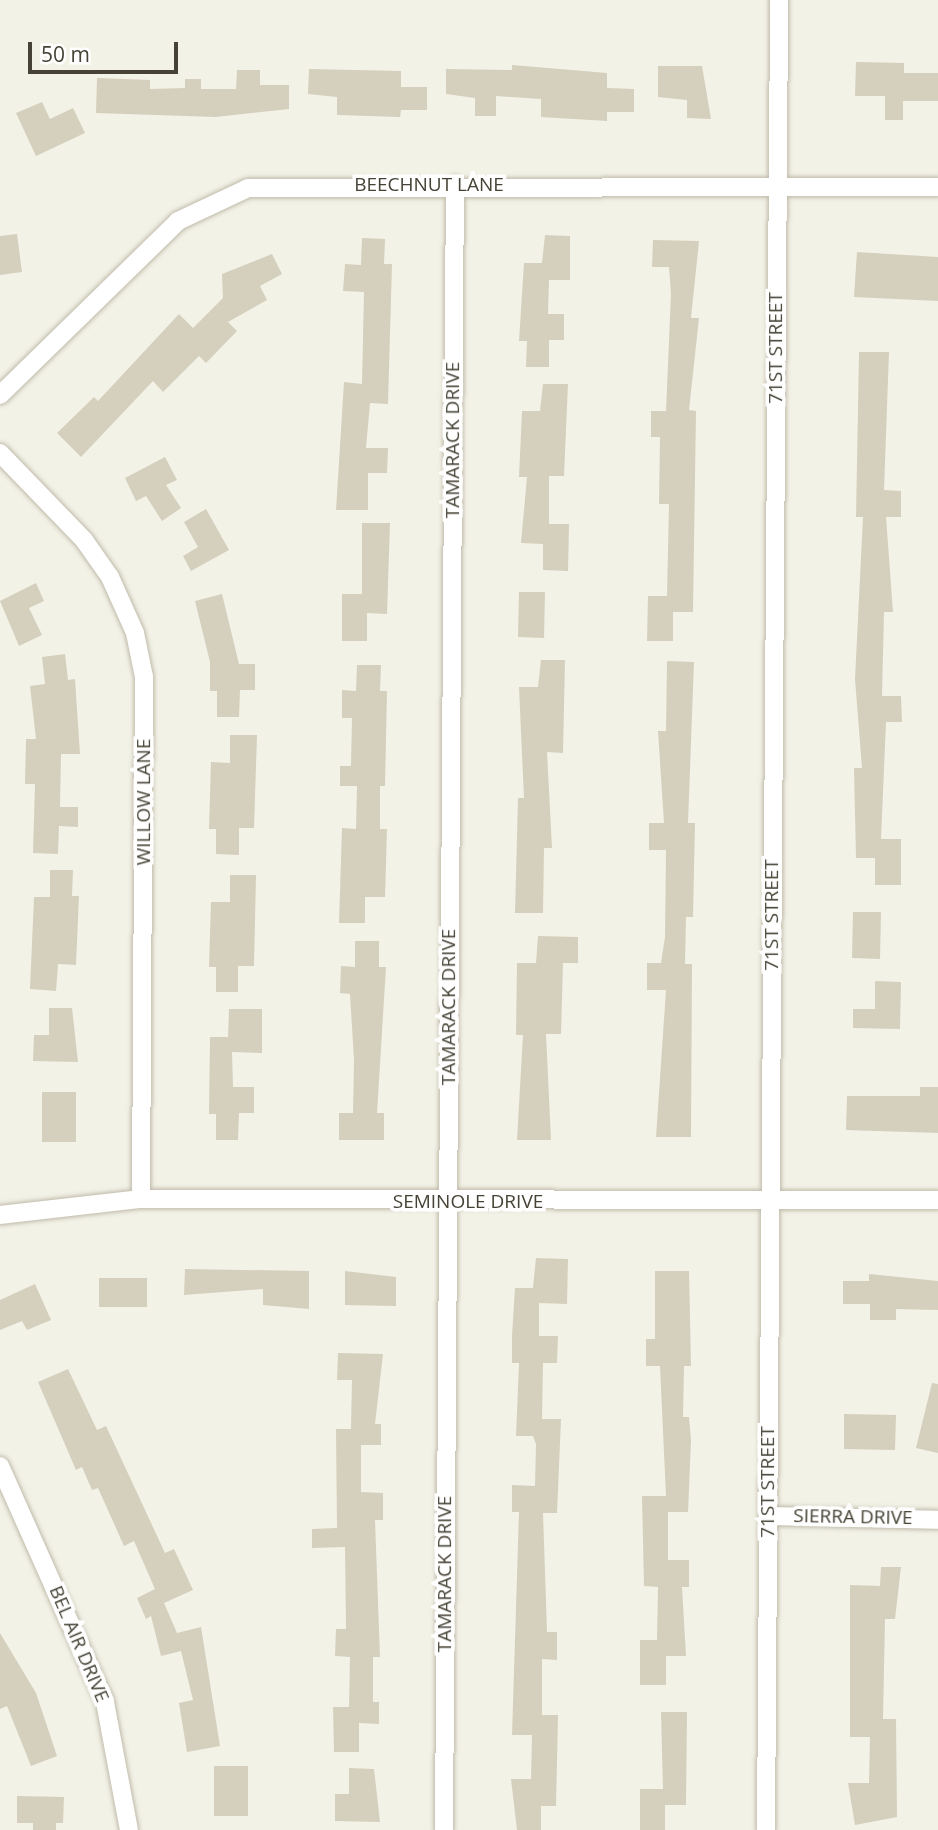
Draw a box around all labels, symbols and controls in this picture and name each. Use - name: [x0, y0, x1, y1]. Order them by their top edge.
- scale bar: [32, 28, 182, 72]
- text: 50 m: [41, 40, 90, 68]
- street label: BEECHNUT LANE: [354, 174, 504, 196]
- street label: 71ST STREET: [765, 292, 787, 404]
- street label: TAMARACK DRIVE: [442, 362, 464, 518]
- street label: WILLOW LANE: [133, 739, 155, 865]
- street label: 71ST STREET: [761, 859, 783, 971]
- street label: TAMARACK DRIVE: [438, 929, 460, 1085]
- street label: SEMINOLE DRIVE: [393, 1191, 543, 1213]
- street label: 71ST STREET: [757, 1426, 779, 1538]
- street label: TAMARACK DRIVE: [434, 1496, 456, 1652]
- street label: SIERRA DRIVE: [793, 1505, 913, 1529]
- street label: BEL AIR DRIVE: [44, 1582, 114, 1706]

